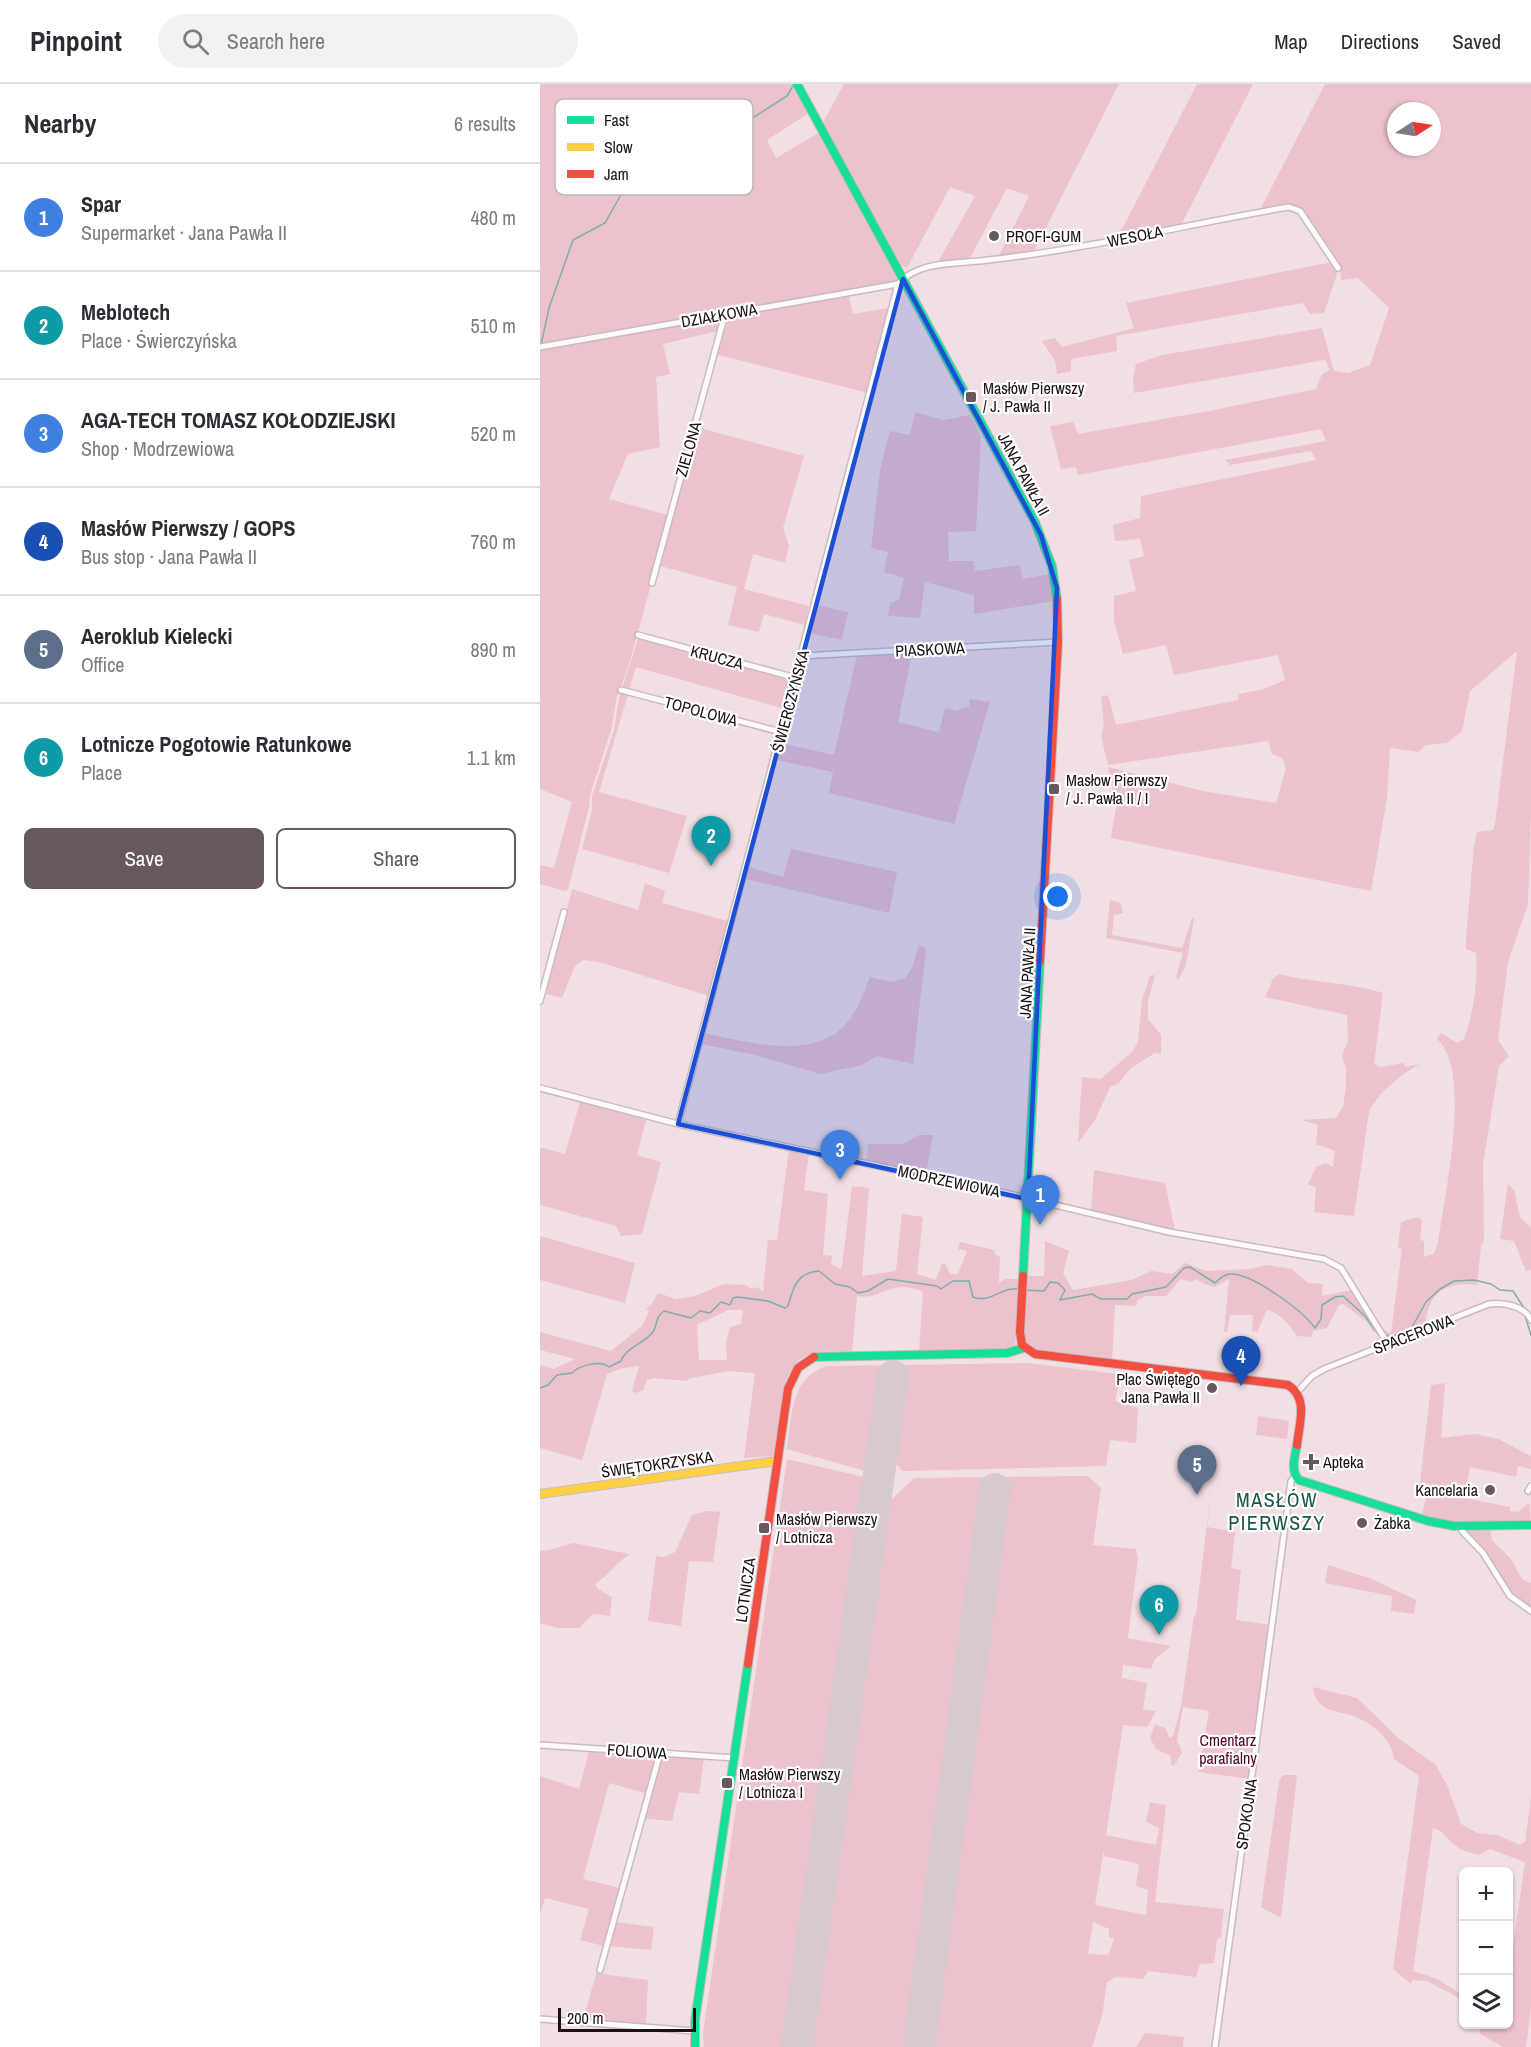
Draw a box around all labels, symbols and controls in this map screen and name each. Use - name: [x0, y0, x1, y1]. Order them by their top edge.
- search box: [158, 14, 578, 68]
- text: Pinpoint: [30, 22, 122, 60]
- icon: search: [179, 25, 212, 58]
- text: Search here: [227, 26, 325, 56]
- text: Map: [1274, 27, 1308, 56]
- text: Directions: [1341, 27, 1419, 56]
- text: Saved: [1452, 27, 1501, 56]
- legend: [555, 99, 753, 195]
- north arrow: [1387, 102, 1441, 156]
- text: Nearby: [24, 106, 96, 141]
- text: Fast: [604, 109, 629, 131]
- text: 6 results: [454, 110, 516, 137]
- text: Slow: [604, 136, 633, 158]
- text: Jam: [604, 163, 629, 185]
- text: Spar: [81, 189, 121, 219]
- text: 1: [39, 204, 48, 231]
- text: 480 m: [470, 204, 516, 231]
- text: Supermarket · Jana Pawła II: [81, 219, 287, 246]
- street label: WESOŁA: [1105, 220, 1165, 252]
- place label: PROFI-GUM: [1006, 225, 1081, 247]
- marker: PROFI-GUM: [987, 229, 1001, 243]
- text: Meblotech: [81, 297, 170, 327]
- street label: DZIAŁKOWA: [679, 297, 759, 333]
- text: 2: [39, 312, 48, 339]
- text: 510 m: [470, 312, 516, 339]
- text: Place · Świerczyńska: [81, 327, 237, 354]
- place label: Masłów Pierwszy / J. Pawła II: [983, 377, 1085, 417]
- marker: Masłów Pierwszy / J. Pawła II: [964, 390, 978, 404]
- text: AGA-TECH TOMASZ KOŁODZIEJSKI: [81, 405, 395, 435]
- street label: ZIELONA: [670, 419, 706, 479]
- text: 3: [39, 420, 48, 447]
- text: 520 m: [470, 420, 516, 447]
- street label: JANA PAWŁA II: [993, 429, 1055, 519]
- text: Shop · Modrzewiowa: [81, 435, 234, 462]
- text: Masłów Pierwszy / GOPS: [81, 513, 296, 543]
- text: 4: [39, 528, 48, 555]
- text: 760 m: [470, 528, 516, 555]
- text: Bus stop · Jana Pawła II: [81, 543, 257, 570]
- text: Aeroklub Kielecki: [81, 621, 232, 651]
- text: 5: [39, 636, 48, 663]
- text: 890 m: [470, 636, 516, 663]
- street label: PIASKOWA: [895, 636, 966, 662]
- street label: KRUCZA: [688, 639, 746, 675]
- street label: ŚWIERCZYŃSKA: [766, 647, 814, 755]
- text: Office: [81, 651, 124, 678]
- street label: TOPOLOWA: [662, 691, 740, 731]
- text: Lotnicze Pogotowie Ratunkowe: [81, 729, 352, 759]
- text: 6: [39, 744, 48, 771]
- text: 1.1 km: [467, 744, 516, 771]
- text: Place: [81, 759, 122, 786]
- place label: Masłow Pierwszy / J. Pawła II / I: [1066, 769, 1168, 809]
- marker: Masłow Pierwszy / J. Pawła II / I: [1047, 782, 1061, 796]
- pin: 2: [692, 816, 730, 866]
- button: Save: [24, 828, 264, 889]
- button: Share: [276, 828, 516, 889]
- your location: [1043, 882, 1072, 911]
- street label: JANA PAWŁA II: [1014, 927, 1040, 1019]
- pin: 3: [820, 1130, 860, 1180]
- street label: MODRZEWIOWA: [896, 1159, 1002, 1203]
- pin: 1: [1020, 1176, 1060, 1225]
- street label: SPACEROWA: [1370, 1309, 1456, 1359]
- pin: 4: [1222, 1336, 1260, 1386]
- place label: Plac Świętego Jana Pawła II: [1116, 1368, 1200, 1408]
- marker: Plac Świętego Jana Pawła II: [1205, 1381, 1219, 1395]
- street label: ŚWIĘTOKRZYSKA: [600, 1445, 715, 1483]
- pin: 5: [1178, 1446, 1216, 1495]
- place label: Apteka: [1322, 1451, 1365, 1473]
- marker: Apteka: [1304, 1455, 1318, 1469]
- place label: Kancelaria: [1415, 1479, 1479, 1501]
- marker: Kancelaria: [1483, 1483, 1497, 1497]
- district label: MASŁÓW PIERWSZY: [1228, 1486, 1326, 1536]
- place label: Masłów Pierwszy / Lotnicza: [776, 1508, 878, 1548]
- place label: Żabka: [1374, 1512, 1411, 1534]
- marker: Żabka: [1355, 1516, 1369, 1530]
- marker: Masłów Pierwszy / Lotnicza: [757, 1521, 771, 1535]
- street label: LOTNICZA: [730, 1556, 760, 1624]
- pin: 6: [1140, 1586, 1178, 1635]
- park label: Cmentarz parafialny: [1199, 1729, 1257, 1769]
- street label: FOLIOWA: [606, 1738, 668, 1764]
- place label: Masłów Pierwszy / Lotnicza I: [739, 1763, 841, 1803]
- marker: Masłów Pierwszy / Lotnicza I: [720, 1776, 734, 1790]
- street label: SPOKOJNA: [1230, 1777, 1262, 1851]
- map controls: [1459, 1867, 1513, 2029]
- button: +: [1459, 1867, 1513, 1921]
- button: −: [1459, 1921, 1513, 1975]
- button: layers: [1459, 1975, 1513, 2029]
- scale bar: [558, 2005, 696, 2032]
- text: 200 m: [567, 2007, 603, 2029]

